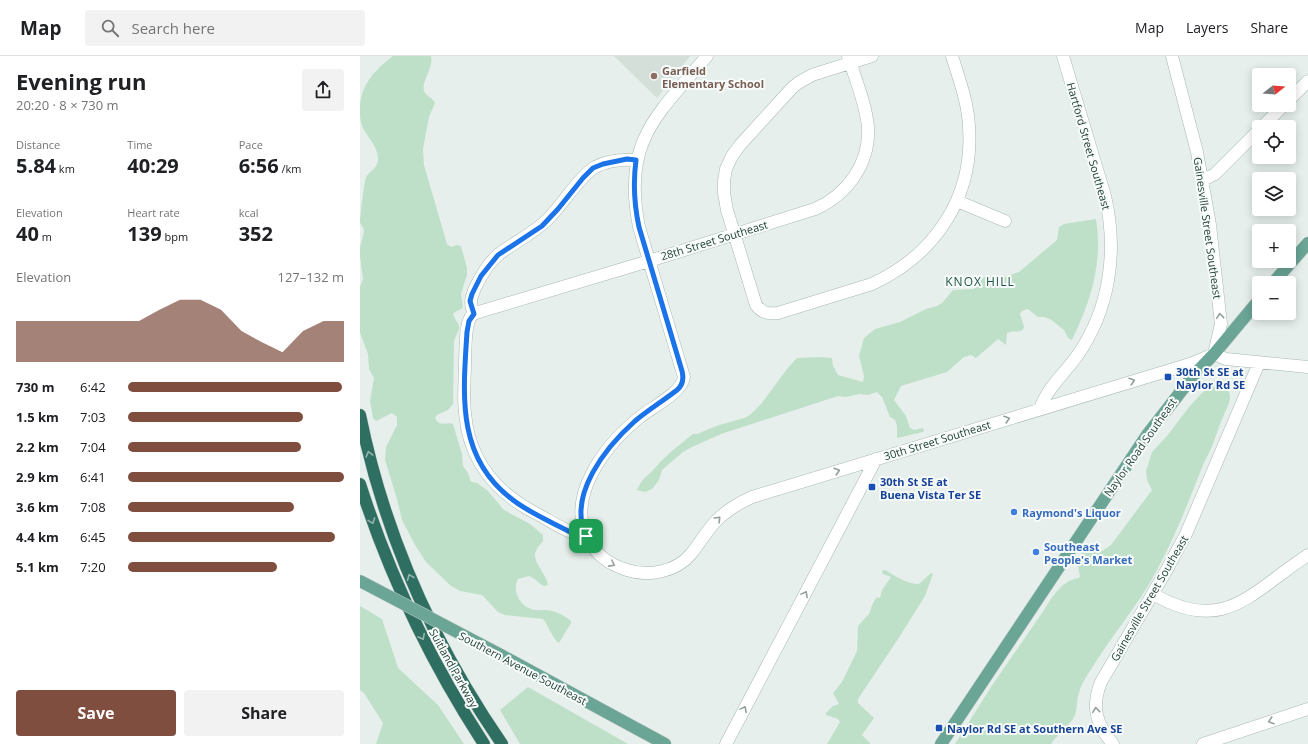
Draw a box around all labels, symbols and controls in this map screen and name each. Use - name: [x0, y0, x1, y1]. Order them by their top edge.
- search box: [85, 10, 365, 46]
- text: Map: [20, 15, 61, 41]
- icon: search: [99, 17, 121, 39]
- text: Search here: [131, 18, 215, 38]
- text: Map: [1135, 18, 1164, 37]
- text: Layers: [1186, 18, 1228, 37]
- text: Share: [1250, 18, 1288, 37]
- place label: Garfield Elementary School: [662, 63, 764, 91]
- text: Evening run: [16, 66, 147, 96]
- north arrow: [1252, 68, 1296, 112]
- map controls: [1252, 68, 1296, 320]
- button: share: [302, 69, 344, 111]
- marker: Garfield Elementary School: [649, 71, 659, 81]
- street label: Hartford Street Southeast: [1064, 80, 1114, 212]
- text: 20:20 · 8 × 730 m: [16, 96, 119, 114]
- button: locate: [1252, 120, 1296, 164]
- text: Distance: [16, 137, 60, 152]
- text: Time: [127, 137, 153, 152]
- text: Pace: [239, 137, 263, 152]
- text: 5.84: [16, 152, 56, 179]
- text: 40:29: [127, 152, 179, 179]
- text: 6:56: [239, 152, 279, 179]
- street label: Gainesville Street Southeast: [1191, 156, 1225, 300]
- text: km: [56, 161, 75, 176]
- text: /km: [279, 161, 302, 176]
- button: layers: [1252, 172, 1296, 216]
- text: Elevation: [16, 205, 63, 220]
- text: Heart rate: [127, 205, 180, 220]
- text: kcal: [239, 205, 259, 220]
- street label: 28th Street Southeast: [659, 217, 769, 263]
- text: 40: [16, 220, 39, 247]
- text: 139: [127, 220, 162, 247]
- text: 352: [239, 220, 273, 247]
- button: +: [1252, 224, 1296, 268]
- text: m: [39, 229, 52, 244]
- text: bpm: [162, 229, 188, 244]
- text: Elevation: [16, 268, 71, 286]
- text: 127–132 m: [277, 268, 344, 286]
- district label: KNOX HILL: [945, 273, 1015, 290]
- button: −: [1252, 276, 1296, 320]
- one-way arrow: [1216, 313, 1225, 319]
- place label: 30th St SE at Naylor Rd SE: [1176, 364, 1245, 392]
- marker: 30th St SE at Naylor Rd SE: [1163, 372, 1173, 382]
- one-way arrow: [1128, 377, 1135, 386]
- text: 730 m: [16, 378, 54, 396]
- text: 6:42: [80, 378, 106, 396]
- street label: Naylor Road Southeast: [1100, 395, 1180, 499]
- text: 1.5 km: [16, 408, 59, 426]
- text: 7:03: [80, 408, 106, 426]
- one-way arrow: [1004, 415, 1011, 424]
- street label: 30th Street Southeast: [882, 417, 992, 463]
- text: 2.2 km: [16, 438, 59, 456]
- text: 7:04: [80, 438, 106, 456]
- one-way arrow: [365, 450, 374, 457]
- one-way arrow: [833, 467, 840, 476]
- text: 2.9 km: [16, 468, 59, 486]
- text: 6:41: [80, 468, 106, 486]
- place label: 30th St SE at Buena Vista Ter SE: [880, 474, 981, 502]
- marker: 30th St SE at Buena Vista Ter SE: [867, 482, 877, 492]
- text: 3.6 km: [16, 498, 59, 516]
- text: 7:08: [80, 498, 106, 516]
- place label: Raymond's Liquor: [1022, 505, 1121, 520]
- marker: Raymond's Liquor: [1009, 507, 1019, 517]
- one-way arrow: [713, 516, 721, 524]
- one-way arrow: [367, 517, 376, 524]
- pin: [569, 519, 603, 553]
- icon: arrive: [575, 525, 597, 547]
- text: 4.4 km: [16, 528, 59, 546]
- text: 6:45: [80, 528, 106, 546]
- street label: Gainesville Street Southeast: [1107, 532, 1191, 664]
- place label: Southeast People's Market: [1044, 539, 1133, 567]
- marker: Southeast People's Market: [1031, 547, 1041, 557]
- text: 5.1 km: [16, 558, 59, 576]
- text: 7:20: [80, 558, 106, 576]
- one-way arrow: [608, 559, 615, 566]
- one-way arrow: [407, 573, 415, 580]
- one-way arrow: [800, 591, 808, 599]
- street label: Suitland Parkway: [426, 626, 482, 710]
- street label: Southern Avenue Southeast: [456, 628, 590, 708]
- one-way arrow: [417, 633, 424, 640]
- button: Save: [16, 690, 176, 736]
- button: Share: [184, 690, 344, 736]
- one-way arrow: [740, 706, 747, 714]
- one-way arrow: [1092, 707, 1101, 713]
- one-way arrow: [1268, 716, 1275, 725]
- place label: Naylor Rd SE at Southern Ave SE: [947, 721, 1122, 736]
- marker: Naylor Rd SE at Southern Ave SE: [934, 723, 944, 733]

